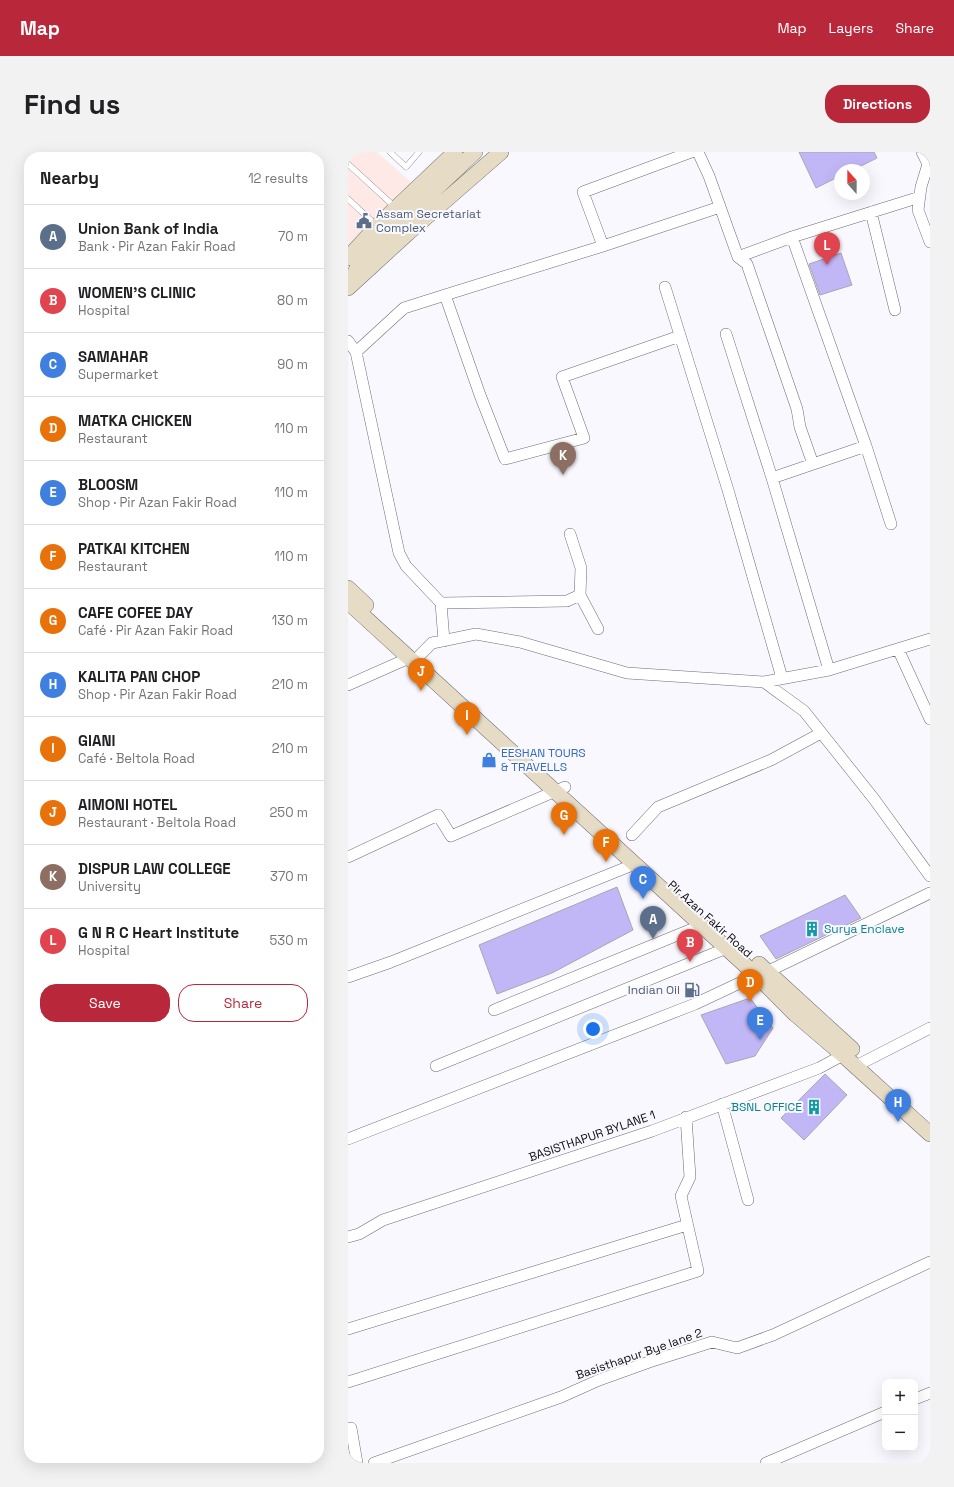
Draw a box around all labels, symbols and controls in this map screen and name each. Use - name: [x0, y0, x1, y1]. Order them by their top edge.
- text: Map: [20, 16, 60, 41]
- text: Map: [777, 19, 807, 37]
- text: Layers: [829, 19, 873, 37]
- text: Share: [895, 19, 934, 37]
- button: Directions: [825, 85, 930, 123]
- text: Find us: [24, 86, 121, 122]
- north arrow: [834, 164, 870, 200]
- text: Nearby: [40, 167, 99, 189]
- text: 12 results: [248, 170, 308, 187]
- place label: Assam Secretariat Complex: [376, 206, 481, 236]
- public building icon: Assam Secretariat Complex: [355, 212, 373, 230]
- text: Union Bank of India: [78, 219, 218, 238]
- text: A: [49, 228, 57, 245]
- text: 70 m: [278, 228, 308, 245]
- pin: L: [814, 232, 840, 265]
- text: Bank · Pir Azan Fakir Road: [78, 238, 236, 255]
- text: WOMEN'S CLINIC: [78, 283, 196, 302]
- text: B: [49, 292, 57, 309]
- text: 80 m: [277, 292, 308, 309]
- text: Hospital: [78, 302, 130, 319]
- text: SAMAHAR: [78, 347, 148, 366]
- text: C: [49, 356, 57, 373]
- text: 90 m: [277, 356, 308, 373]
- text: Supermarket: [78, 366, 159, 383]
- text: MATKA CHICKEN: [78, 411, 192, 430]
- text: D: [49, 420, 57, 437]
- text: 110 m: [274, 420, 308, 437]
- text: Restaurant: [78, 430, 148, 447]
- pin: K: [550, 442, 576, 475]
- text: BLOOSM: [78, 475, 138, 494]
- text: E: [49, 484, 57, 501]
- text: 110 m: [274, 484, 308, 501]
- text: Shop · Pir Azan Fakir Road: [78, 494, 237, 511]
- text: PATKAI KITCHEN: [78, 539, 190, 558]
- text: F: [50, 548, 56, 565]
- text: 110 m: [274, 548, 308, 565]
- text: Restaurant: [78, 558, 148, 575]
- text: CAFE COFEE DAY: [78, 603, 193, 622]
- text: G: [49, 612, 57, 629]
- text: 130 m: [272, 612, 308, 629]
- text: Café · Pir Azan Fakir Road: [78, 622, 233, 639]
- pin: J: [408, 658, 434, 691]
- text: KALITA PAN CHOP: [78, 667, 200, 686]
- text: H: [49, 676, 57, 693]
- text: 210 m: [272, 676, 308, 693]
- text: Shop · Pir Azan Fakir Road: [78, 686, 237, 703]
- pin: I: [454, 702, 480, 735]
- text: GIANI: [78, 731, 115, 750]
- text: I: [51, 740, 55, 757]
- text: 210 m: [272, 740, 308, 757]
- place label: EESHAN TOURS & TRAVELLS: [501, 745, 586, 775]
- text: Café · Beltola Road: [78, 750, 195, 767]
- shop icon: EESHAN TOURS & TRAVELLS: [480, 751, 498, 769]
- text: AIMONI HOTEL: [78, 795, 177, 814]
- pin: G: [551, 802, 577, 835]
- text: J: [49, 804, 57, 821]
- text: 250 m: [270, 804, 308, 821]
- text: Restaurant · Beltola Road: [78, 814, 236, 831]
- pin: F: [593, 829, 619, 862]
- text: DISPUR LAW COLLEGE: [78, 859, 231, 878]
- pin: C: [630, 866, 656, 899]
- text: K: [49, 868, 57, 885]
- text: 370 m: [270, 868, 308, 885]
- street label: Pir Azan Fakir Road: [664, 877, 756, 961]
- text: University: [78, 878, 141, 895]
- pin: A: [640, 906, 666, 939]
- building icon: Surya Enclave: [803, 920, 821, 938]
- place label: Surya Enclave: [824, 921, 905, 937]
- text: G N R C Heart Institute: [78, 923, 239, 942]
- pin: B: [677, 929, 703, 962]
- text: L: [49, 932, 57, 949]
- text: 530 m: [270, 932, 308, 949]
- text: Hospital: [78, 942, 130, 959]
- pin: D: [737, 969, 763, 1002]
- fuel station icon: Indian Oil: [683, 981, 701, 999]
- place label: Indian Oil: [628, 982, 680, 998]
- button: Save: [40, 984, 170, 1022]
- button: Share: [178, 984, 308, 1022]
- pin: E: [747, 1007, 773, 1040]
- your location: [583, 1019, 603, 1039]
- pin: H: [885, 1089, 911, 1122]
- building icon: BSNL OFFICE: [805, 1098, 823, 1116]
- place label: BSNL OFFICE: [731, 1099, 802, 1115]
- street label: BASISTHAPUR BYLANE 1: [527, 1107, 657, 1165]
- street label: Basisthapur Bye lane 2: [574, 1325, 704, 1383]
- map controls: [882, 1379, 918, 1451]
- button: +: [882, 1379, 918, 1415]
- button: −: [882, 1415, 918, 1451]

